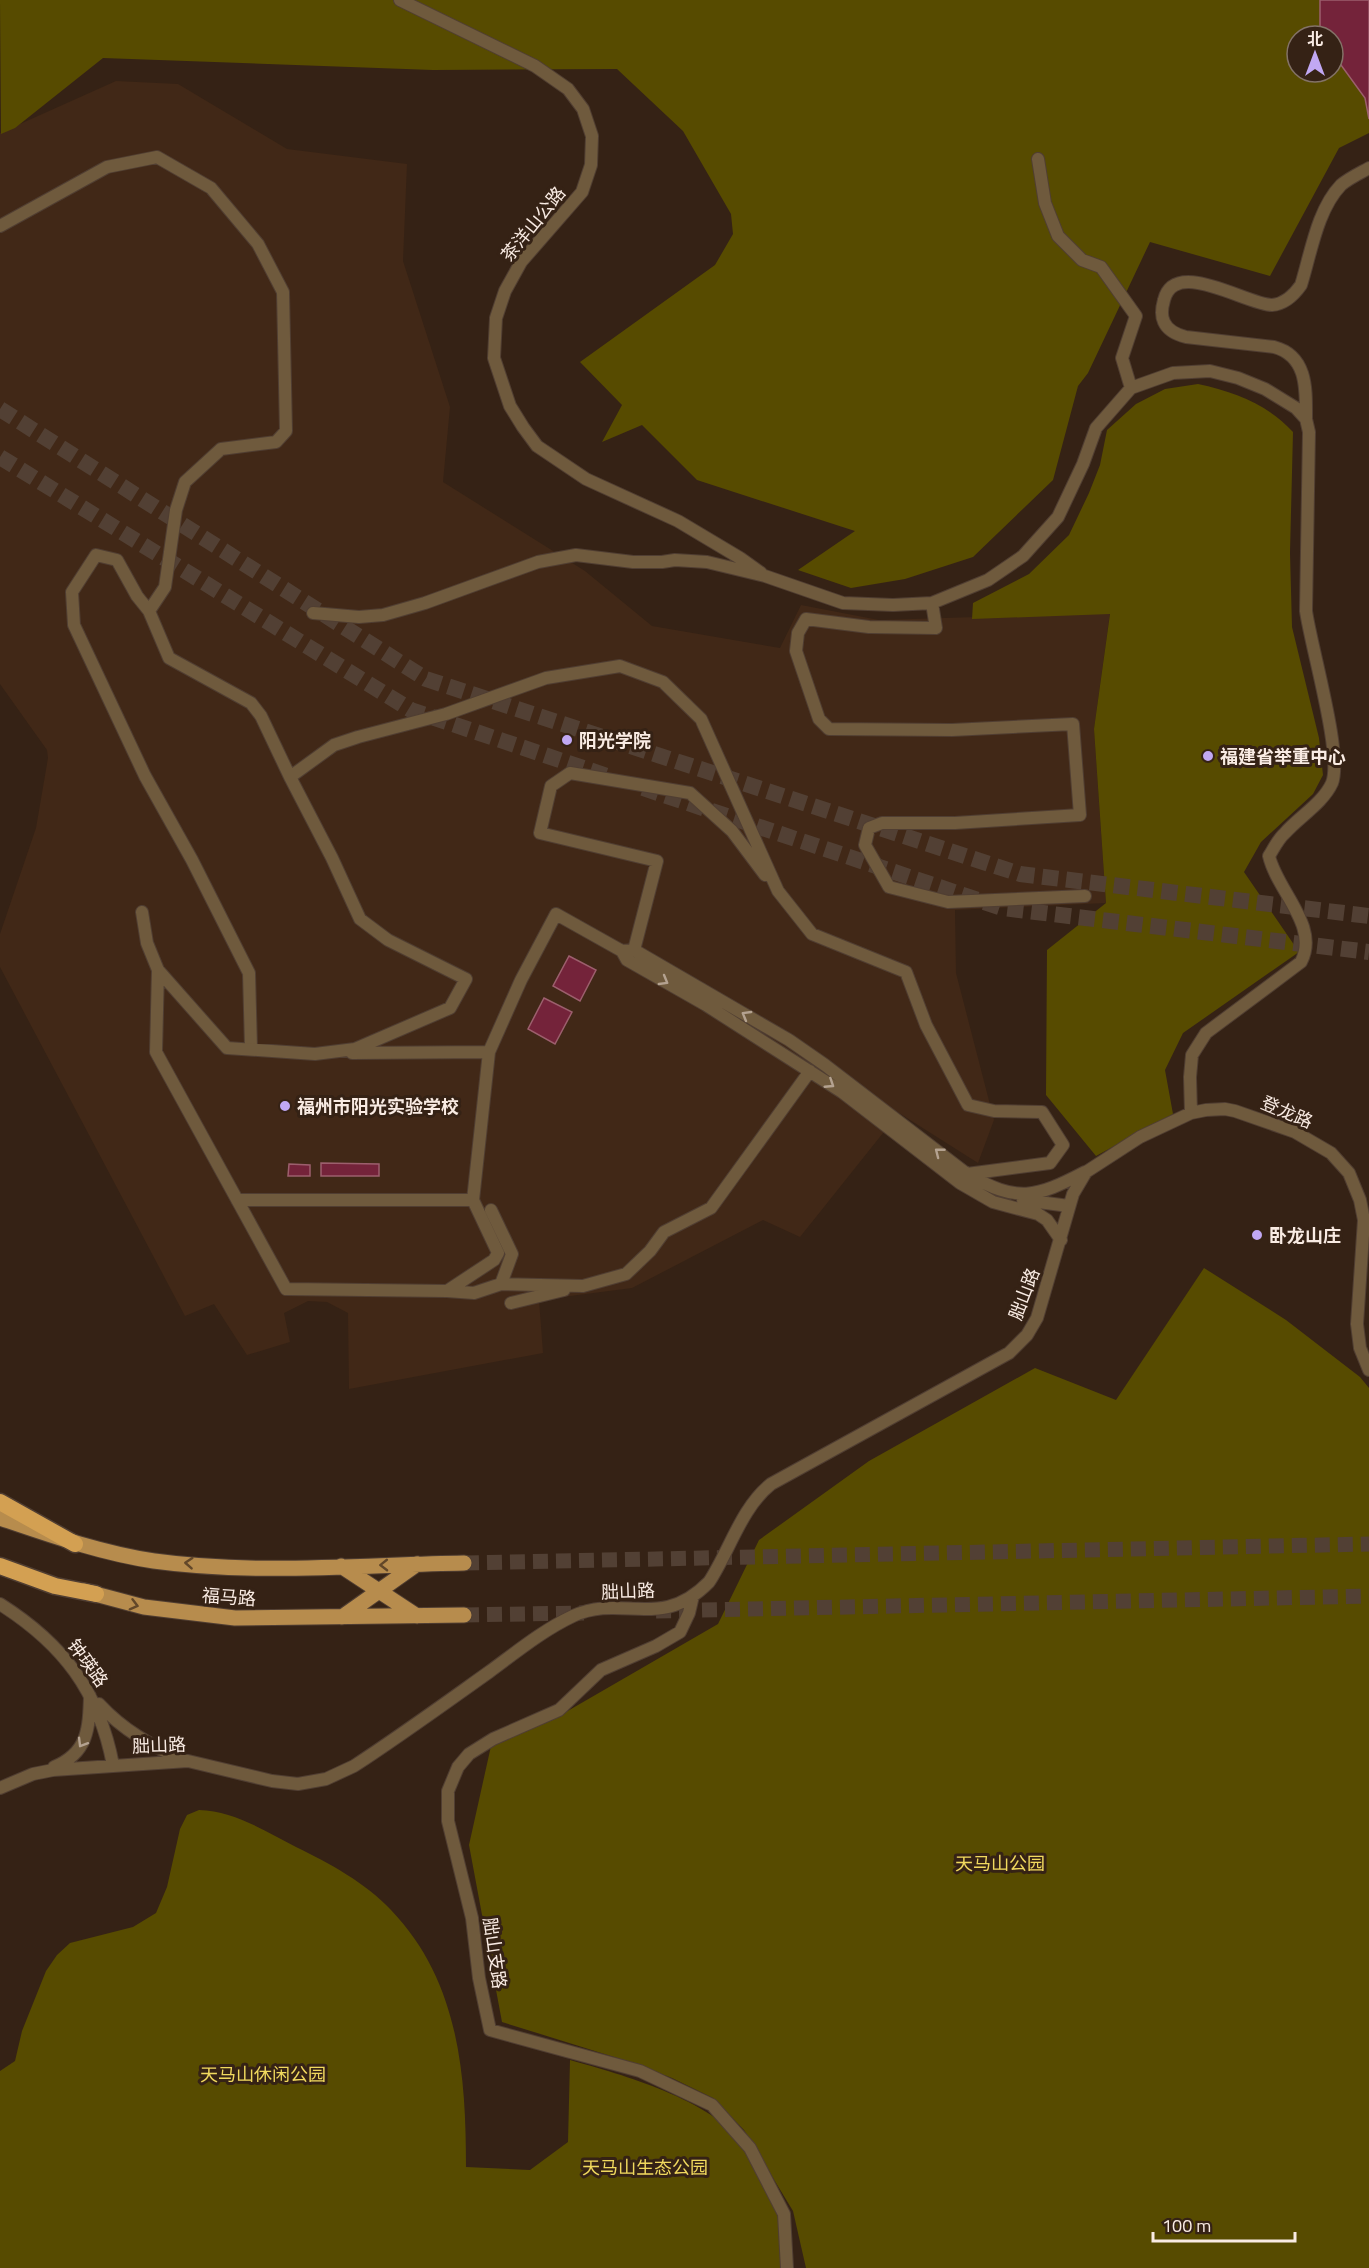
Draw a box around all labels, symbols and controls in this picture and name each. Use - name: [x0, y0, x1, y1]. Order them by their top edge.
- north arrow: [1285, 24, 1345, 84]
- text: 北: [1307, 27, 1323, 51]
- street label: 茶洋山公路: [494, 181, 572, 267]
- place label: 阳光学院: [579, 727, 651, 754]
- marker: 阳光学院: [560, 733, 574, 747]
- place label: 福建省举重中心: [1220, 743, 1346, 770]
- marker: 福建省举重中心: [1201, 749, 1215, 763]
- one-way arrow: [658, 974, 668, 985]
- one-way arrow: [742, 1011, 752, 1023]
- one-way arrow: [824, 1076, 834, 1088]
- street label: 登龙路: [1257, 1089, 1317, 1135]
- place label: 福州市阳光实验学校: [297, 1093, 459, 1120]
- marker: 福州市阳光实验学校: [278, 1099, 292, 1113]
- one-way arrow: [935, 1149, 946, 1160]
- place label: 卧龙山庄: [1269, 1222, 1341, 1249]
- marker: 卧龙山庄: [1250, 1228, 1264, 1242]
- street label: 胐山路: [1002, 1264, 1046, 1324]
- one-way arrow: [185, 1557, 194, 1570]
- one-way arrow: [380, 1558, 389, 1571]
- street label: 胐山路: [601, 1577, 655, 1605]
- street label: 福马路: [201, 1582, 257, 1612]
- one-way arrow: [129, 1597, 139, 1610]
- street label: 钟瑛路: [61, 1633, 115, 1693]
- street label: 胐山路: [132, 1731, 186, 1759]
- one-way arrow: [78, 1736, 89, 1747]
- park label: 天马山公园: [955, 1850, 1045, 1877]
- street label: 胐山支路: [477, 1915, 513, 1991]
- park label: 天马山休闲公园: [200, 2061, 326, 2088]
- park label: 天马山生态公园: [582, 2154, 708, 2181]
- scale bar: [1153, 2205, 1296, 2243]
- text: 100 m: [1162, 2212, 1211, 2239]

